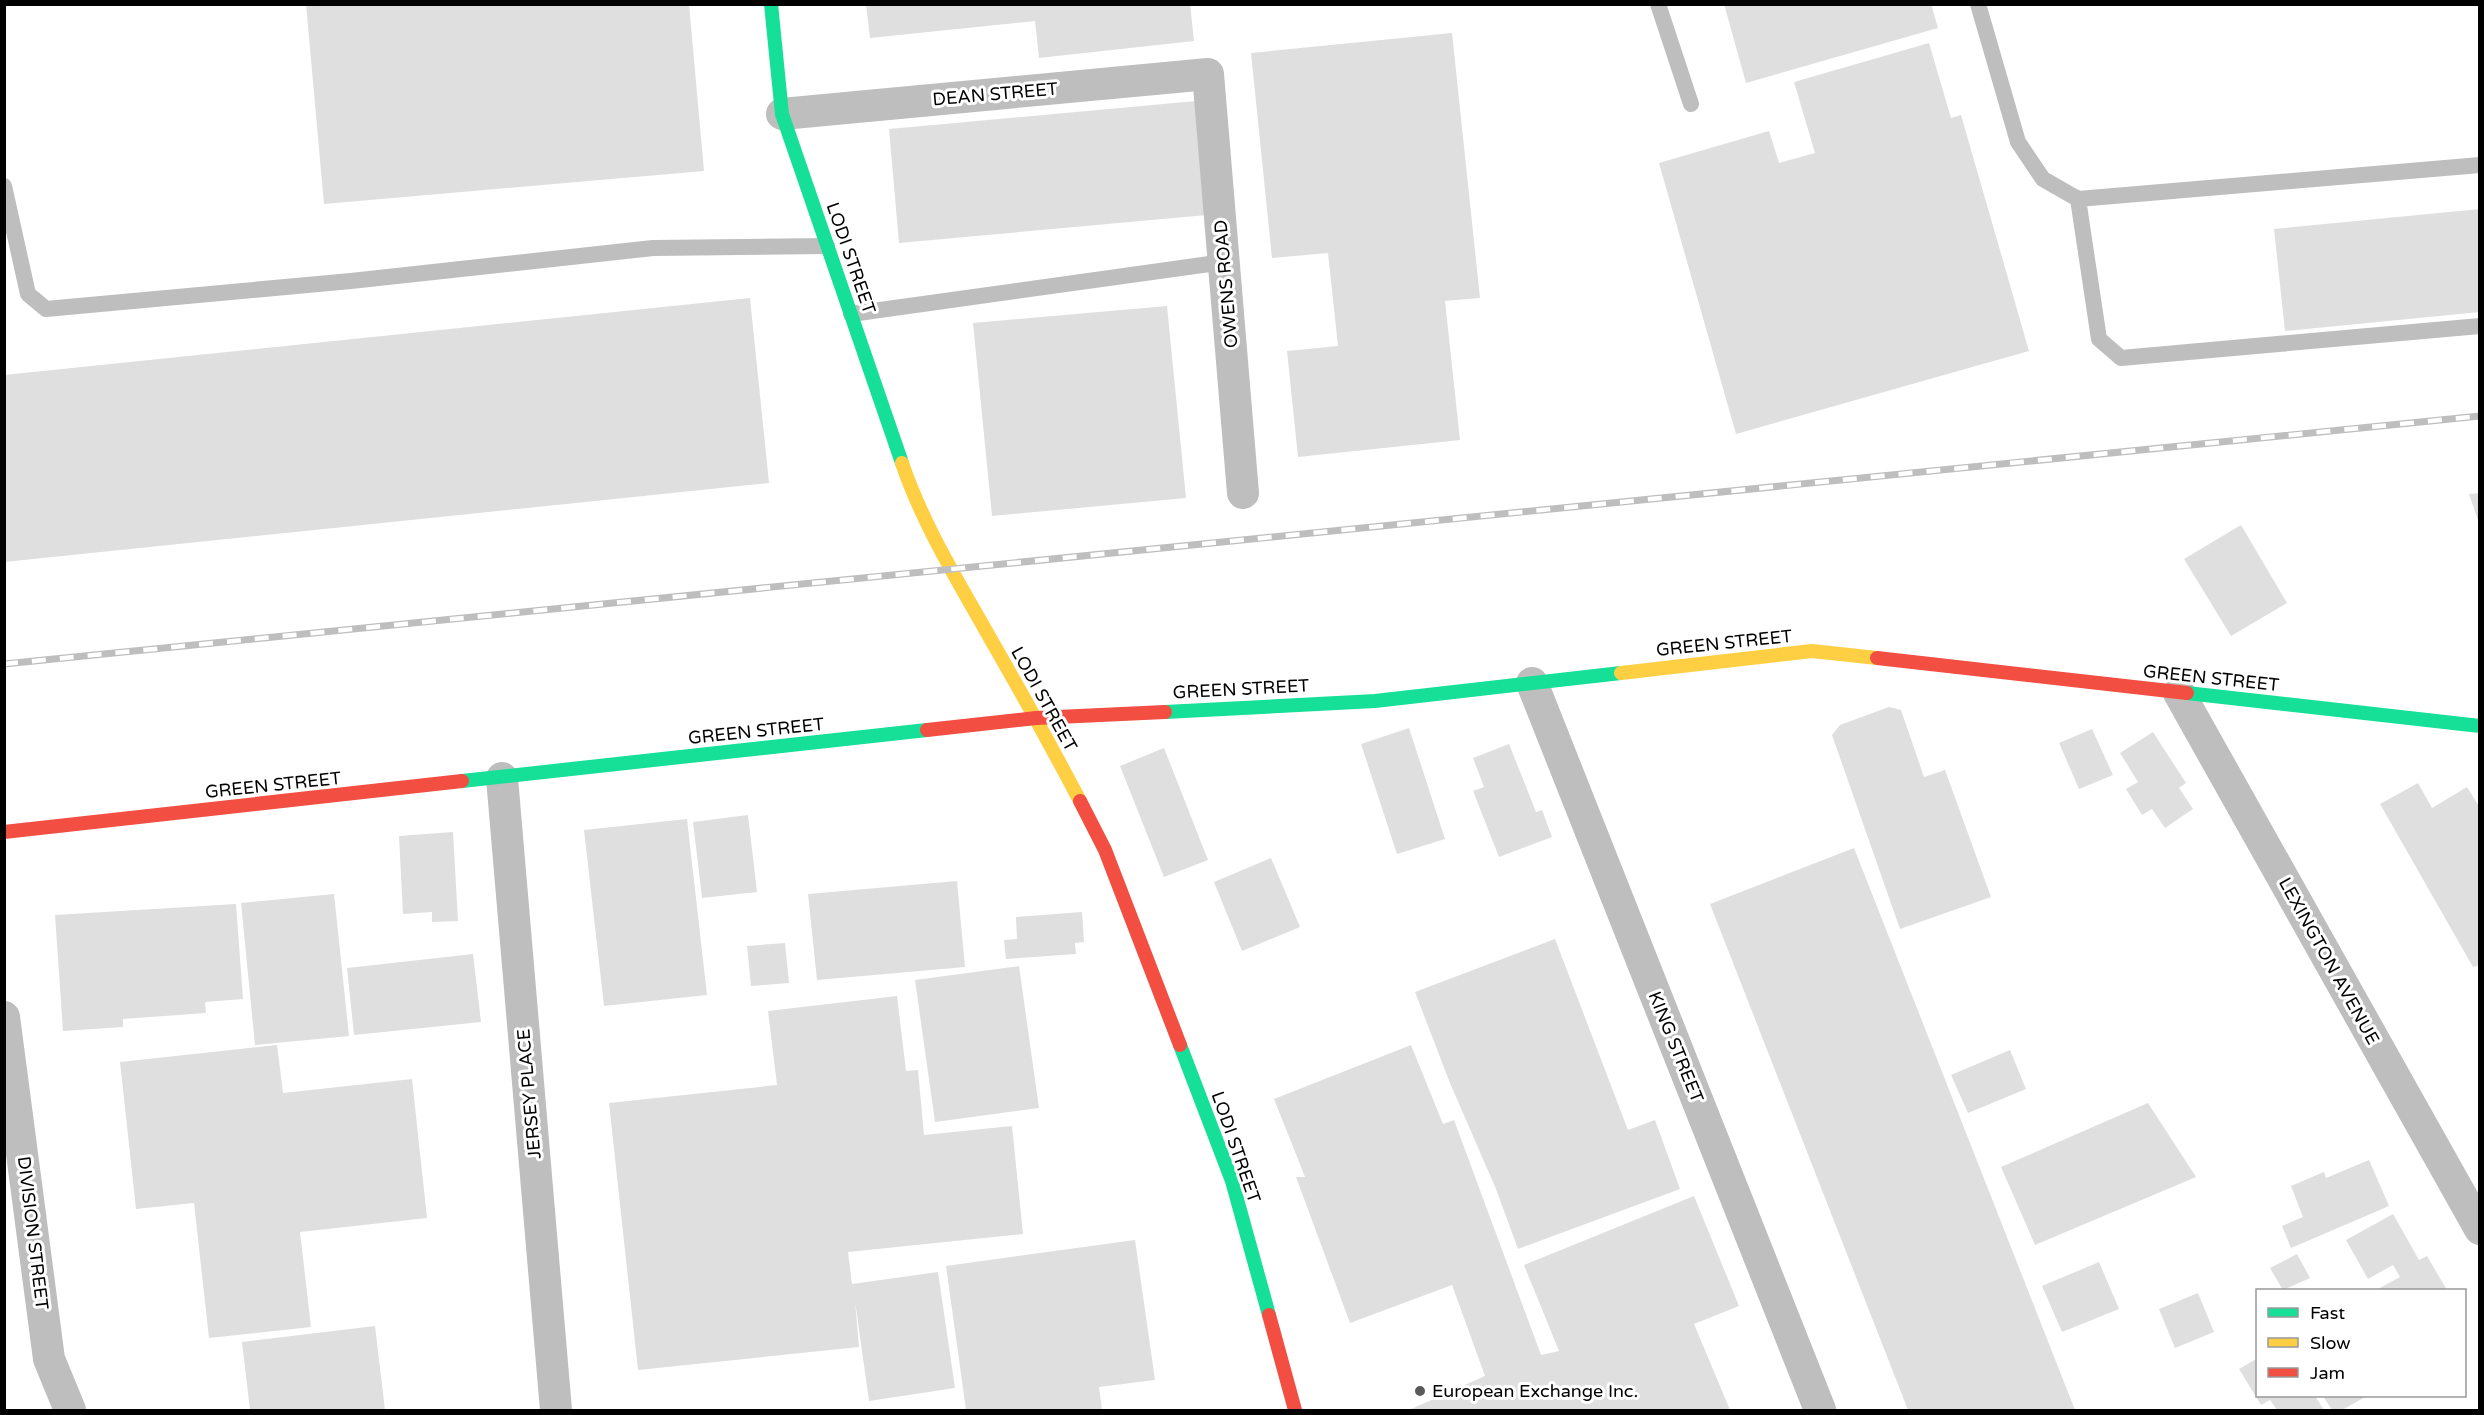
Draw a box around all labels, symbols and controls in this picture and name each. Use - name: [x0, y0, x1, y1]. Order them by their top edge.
- street label: DEAN STREET: [931, 78, 1059, 110]
- street label: LODI STREET: [822, 199, 880, 317]
- street label: OWENS ROAD: [1209, 219, 1243, 349]
- street label: GREEN STREET: [1655, 625, 1793, 661]
- street label: LODI STREET: [1006, 643, 1082, 755]
- street label: GREEN STREET: [2142, 660, 2280, 696]
- street label: GREEN STREET: [1172, 674, 1310, 704]
- street label: GREEN STREET: [687, 713, 825, 749]
- street label: GREEN STREET: [204, 767, 342, 803]
- street label: LEXINGTON AVENUE: [2274, 874, 2384, 1048]
- street label: KING STREET: [1644, 988, 1708, 1106]
- street label: JERSEY PLACE: [512, 1028, 546, 1160]
- street label: LODI STREET: [1207, 1088, 1265, 1206]
- street label: DIVISION STREET: [13, 1155, 53, 1311]
- legend: [2256, 1289, 2466, 1397]
- text: Fast: [2310, 1302, 2345, 1324]
- text: Slow: [2310, 1332, 2351, 1354]
- text: Jam: [2310, 1362, 2345, 1384]
- place label: European Exchange Inc.: [1432, 1380, 1638, 1402]
- marker: European Exchange Inc.: [1413, 1384, 1427, 1398]

